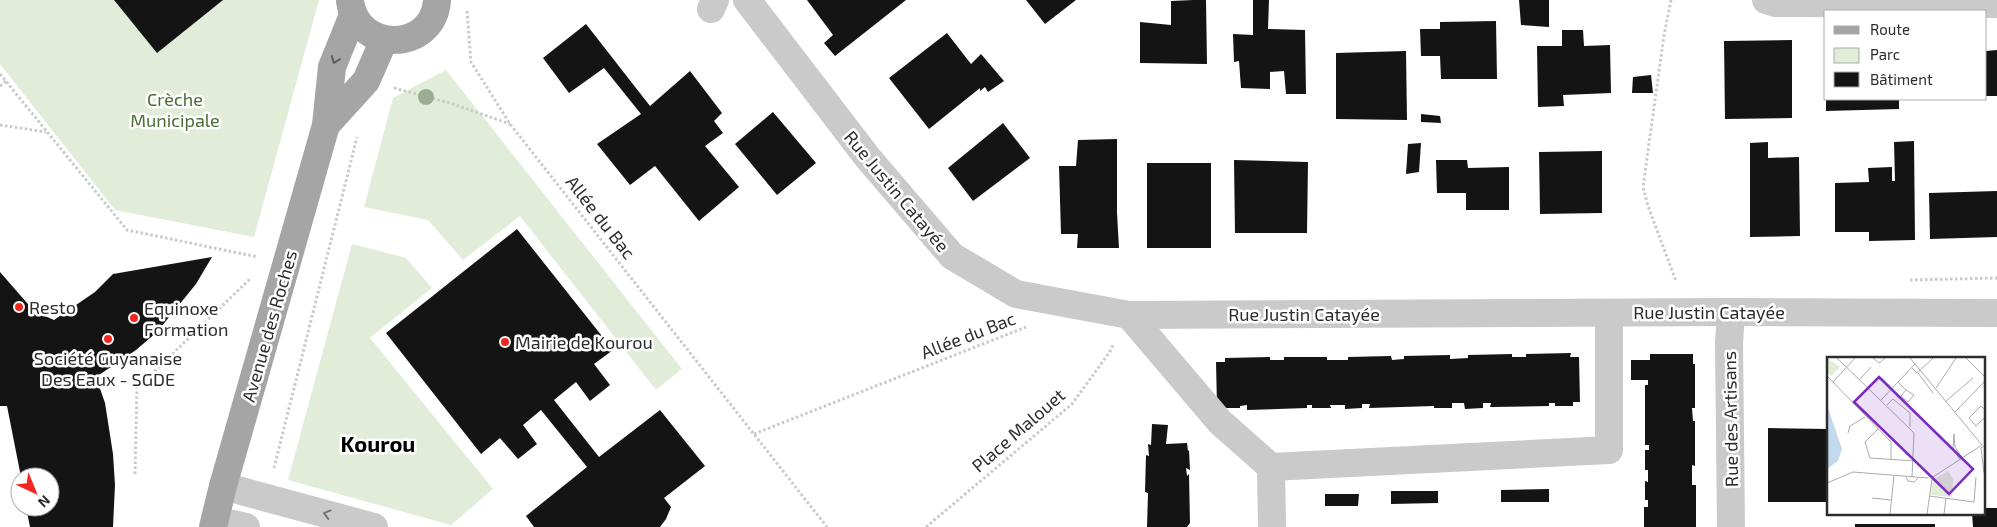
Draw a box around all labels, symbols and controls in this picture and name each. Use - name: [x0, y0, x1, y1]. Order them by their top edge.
- legend: [1824, 10, 1987, 100]
- text: Route: [1870, 20, 1910, 38]
- text: Parc: [1870, 45, 1900, 63]
- one-way arrow: [331, 55, 341, 64]
- text: Bâtiment: [1870, 70, 1933, 88]
- park label: Crèche Municipale: [130, 88, 220, 131]
- street label: Rue Justin Catayée: [840, 126, 954, 256]
- street label: Allée du Bac: [562, 171, 640, 263]
- street label: Avenue des Roches: [237, 248, 301, 404]
- place label: Resto: [29, 296, 76, 318]
- place label: Equinoxe Formation: [144, 297, 229, 340]
- marker: Resto: [13, 301, 25, 313]
- street label: Rue Justin Catayée: [1633, 301, 1785, 323]
- street label: Rue Justin Catayée: [1228, 303, 1380, 325]
- street label: Allée du Bac: [918, 307, 1019, 363]
- marker: Equinoxe Formation: [128, 312, 140, 324]
- place label: Mairie de Kourou: [515, 331, 653, 353]
- marker: Société Guyanaise Des Eaux - SGDE: [102, 333, 114, 345]
- marker: Mairie de Kourou: [499, 336, 511, 348]
- place label: Société Guyanaise Des Eaux - SGDE: [34, 347, 182, 390]
- street label: Rue des Artisans: [1718, 351, 1742, 487]
- inset map: [1827, 357, 1984, 514]
- street label: Place Malouet: [967, 383, 1069, 476]
- district label: Kourou: [341, 430, 415, 456]
- north arrow: [10, 467, 60, 517]
- text: N: [35, 492, 54, 511]
- one-way arrow: [324, 510, 332, 520]

